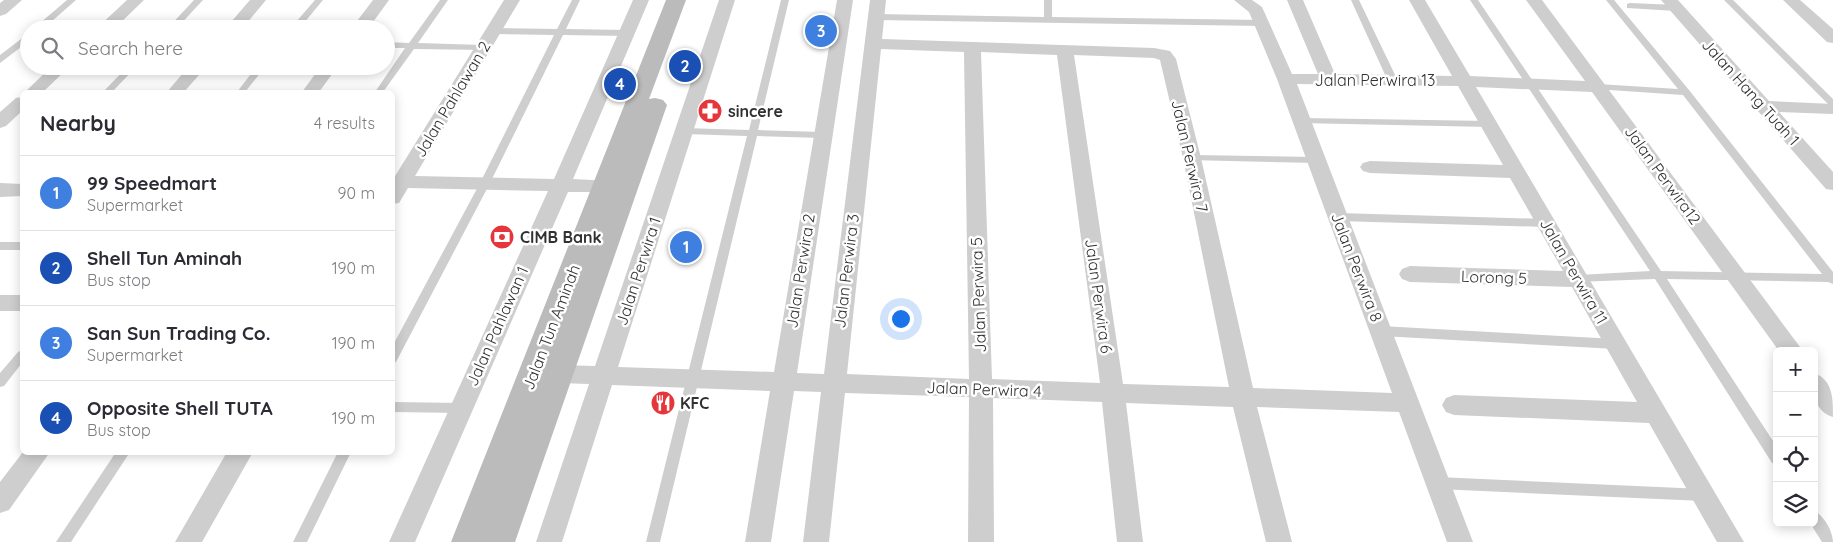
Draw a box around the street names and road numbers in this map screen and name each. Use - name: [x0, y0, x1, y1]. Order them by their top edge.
- street label: Jalan Hang Tuah 1: [1698, 35, 1804, 149]
- street label: Jalan Pahlawan 2: [410, 37, 495, 161]
- street label: Jalan Perwira 13: [1314, 70, 1436, 90]
- street label: Jalan Perwira 7: [1167, 98, 1213, 214]
- street label: Jalan Perwira12: [1620, 122, 1706, 228]
- street label: Jalan Perwira 8: [1327, 210, 1387, 324]
- street label: Jalan Perwira 2: [781, 212, 819, 330]
- street label: Jalan Perwira 3: [829, 213, 863, 329]
- street label: Jalan Perwira 1: [611, 214, 665, 328]
- street label: Jalan Perwira 11: [1536, 215, 1612, 327]
- street label: Jalan Perwira 5: [966, 237, 990, 353]
- street label: Jalan Perwira 6: [1081, 238, 1117, 355]
- street label: Jalan Tun Aminah: [518, 261, 584, 393]
- street label: Jalan Pahlawan 1: [462, 263, 532, 389]
- street label: Lorong 5: [1461, 266, 1527, 288]
- street label: Jalan Perwira 4: [926, 377, 1042, 401]

